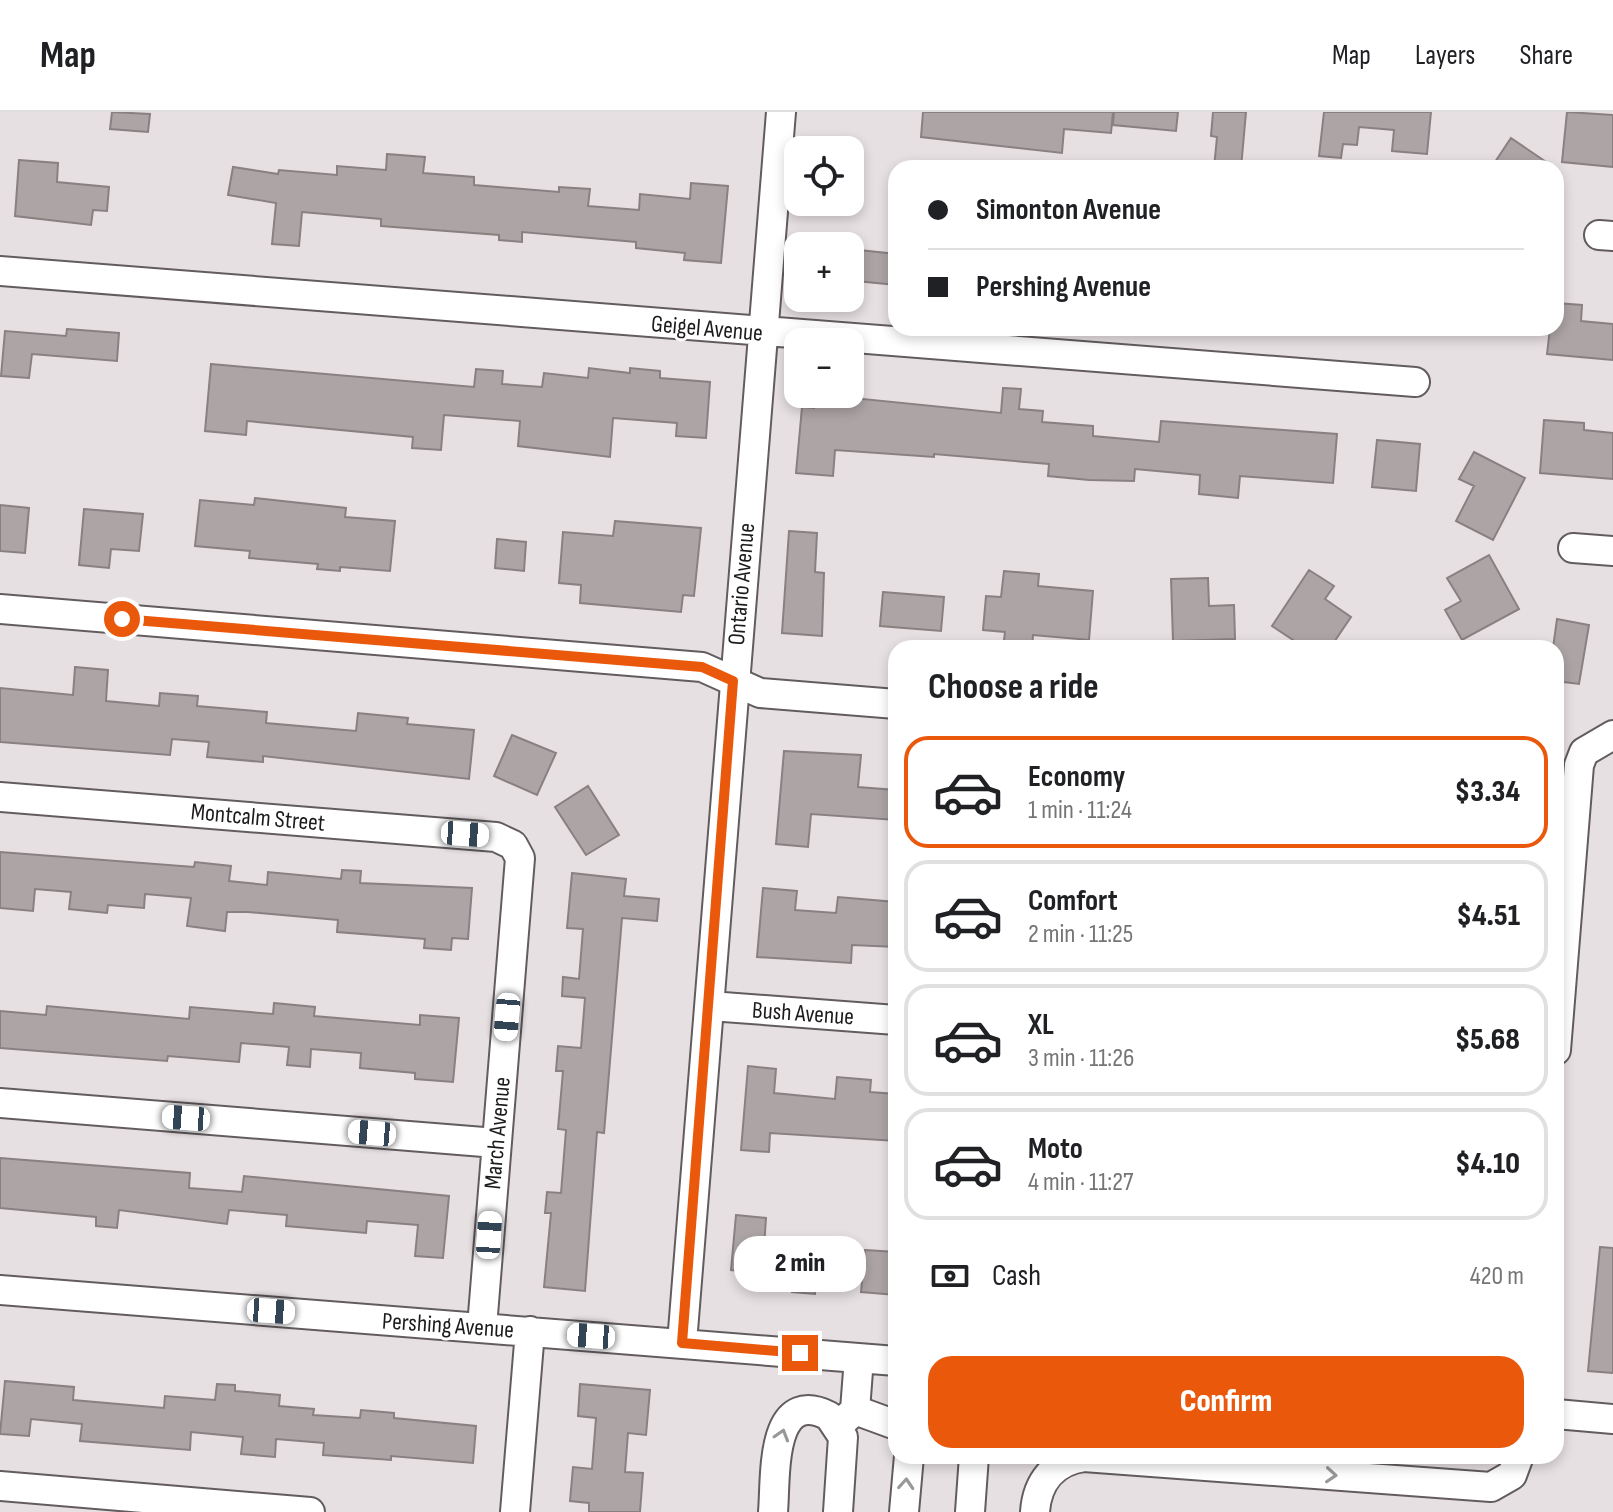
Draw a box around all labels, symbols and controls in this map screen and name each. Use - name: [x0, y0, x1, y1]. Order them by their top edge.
- text: Map: [40, 33, 96, 78]
- text: Map: [1332, 39, 1371, 72]
- text: Layers: [1415, 39, 1475, 72]
- text: Share: [1519, 39, 1573, 72]
- map controls: [784, 136, 864, 408]
- button: locate: [784, 136, 864, 216]
- text: Simonton Avenue: [976, 192, 1161, 228]
- button: +: [784, 232, 864, 312]
- text: Pershing Avenue: [976, 269, 1151, 305]
- street label: Geigel Avenue: [650, 309, 764, 348]
- button: −: [784, 328, 864, 408]
- street label: Ontario Avenue: [722, 522, 761, 646]
- route start: [104, 601, 140, 637]
- text: Choose a ride: [928, 666, 1099, 709]
- icon: car: [932, 756, 1004, 828]
- text: Economy: [1028, 759, 1125, 795]
- text: $3.34: [1455, 774, 1520, 810]
- text: 1 min · 11:24: [1028, 795, 1132, 826]
- street label: Montcalm Street: [190, 797, 326, 838]
- car: [440, 820, 490, 848]
- icon: car: [932, 880, 1004, 952]
- text: Comfort: [1028, 883, 1118, 919]
- text: $4.51: [1457, 898, 1520, 934]
- text: 2 min · 11:25: [1028, 919, 1133, 950]
- car: [493, 992, 521, 1042]
- street label: Bush Avenue: [751, 995, 855, 1032]
- icon: car: [932, 1004, 1004, 1076]
- text: XL: [1028, 1007, 1054, 1043]
- text: $5.68: [1455, 1022, 1520, 1058]
- text: 3 min · 11:26: [1028, 1043, 1134, 1074]
- street label: March Avenue: [478, 1076, 517, 1190]
- car: [161, 1104, 211, 1132]
- car: [347, 1119, 397, 1147]
- icon: car: [932, 1128, 1004, 1200]
- text: Moto: [1028, 1131, 1083, 1167]
- text: $4.10: [1455, 1146, 1520, 1182]
- text: 4 min · 11:27: [1028, 1167, 1133, 1198]
- car: [475, 1210, 503, 1260]
- callout: 2 min: [734, 1237, 866, 1293]
- text: 2 min: [775, 1248, 825, 1279]
- icon: cash: [928, 1254, 972, 1298]
- text: Cash: [992, 1258, 1041, 1294]
- text: 420 m: [1470, 1261, 1524, 1292]
- car: [246, 1297, 296, 1325]
- street label: Pershing Avenue: [381, 1306, 515, 1345]
- car: [566, 1322, 616, 1350]
- route end: [782, 1335, 818, 1371]
- button: Confirm: [928, 1356, 1524, 1448]
- one-way arrow: [773, 1429, 789, 1442]
- one-way arrow: [1325, 1466, 1338, 1483]
- one-way arrow: [897, 1477, 914, 1490]

